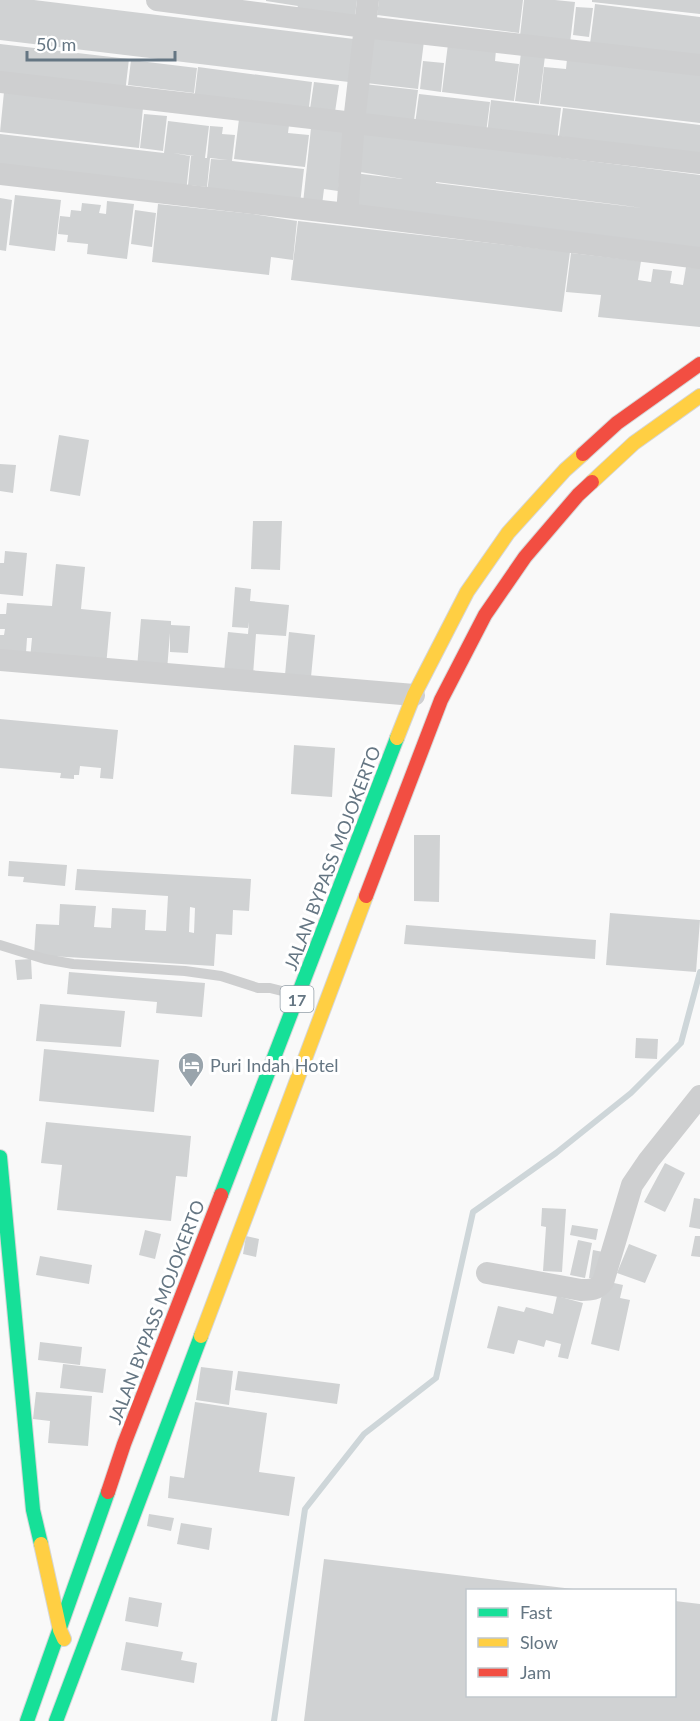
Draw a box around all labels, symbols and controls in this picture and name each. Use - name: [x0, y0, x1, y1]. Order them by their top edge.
- scale bar: [27, 24, 176, 62]
- text: 50 m: [36, 33, 76, 55]
- street label: JALAN BYPASS MOJOKERTO: [279, 743, 385, 973]
- road number: 17: [280, 986, 314, 1012]
- hotel icon: Puri Indah Hotel: [176, 1050, 206, 1088]
- place label: Puri Indah Hotel: [210, 1054, 339, 1076]
- street label: JALAN BYPASS MOJOKERTO: [103, 1197, 209, 1427]
- legend: [466, 1589, 676, 1697]
- text: Fast: [520, 1601, 553, 1623]
- text: Slow: [520, 1631, 558, 1653]
- text: Jam: [520, 1661, 551, 1683]

